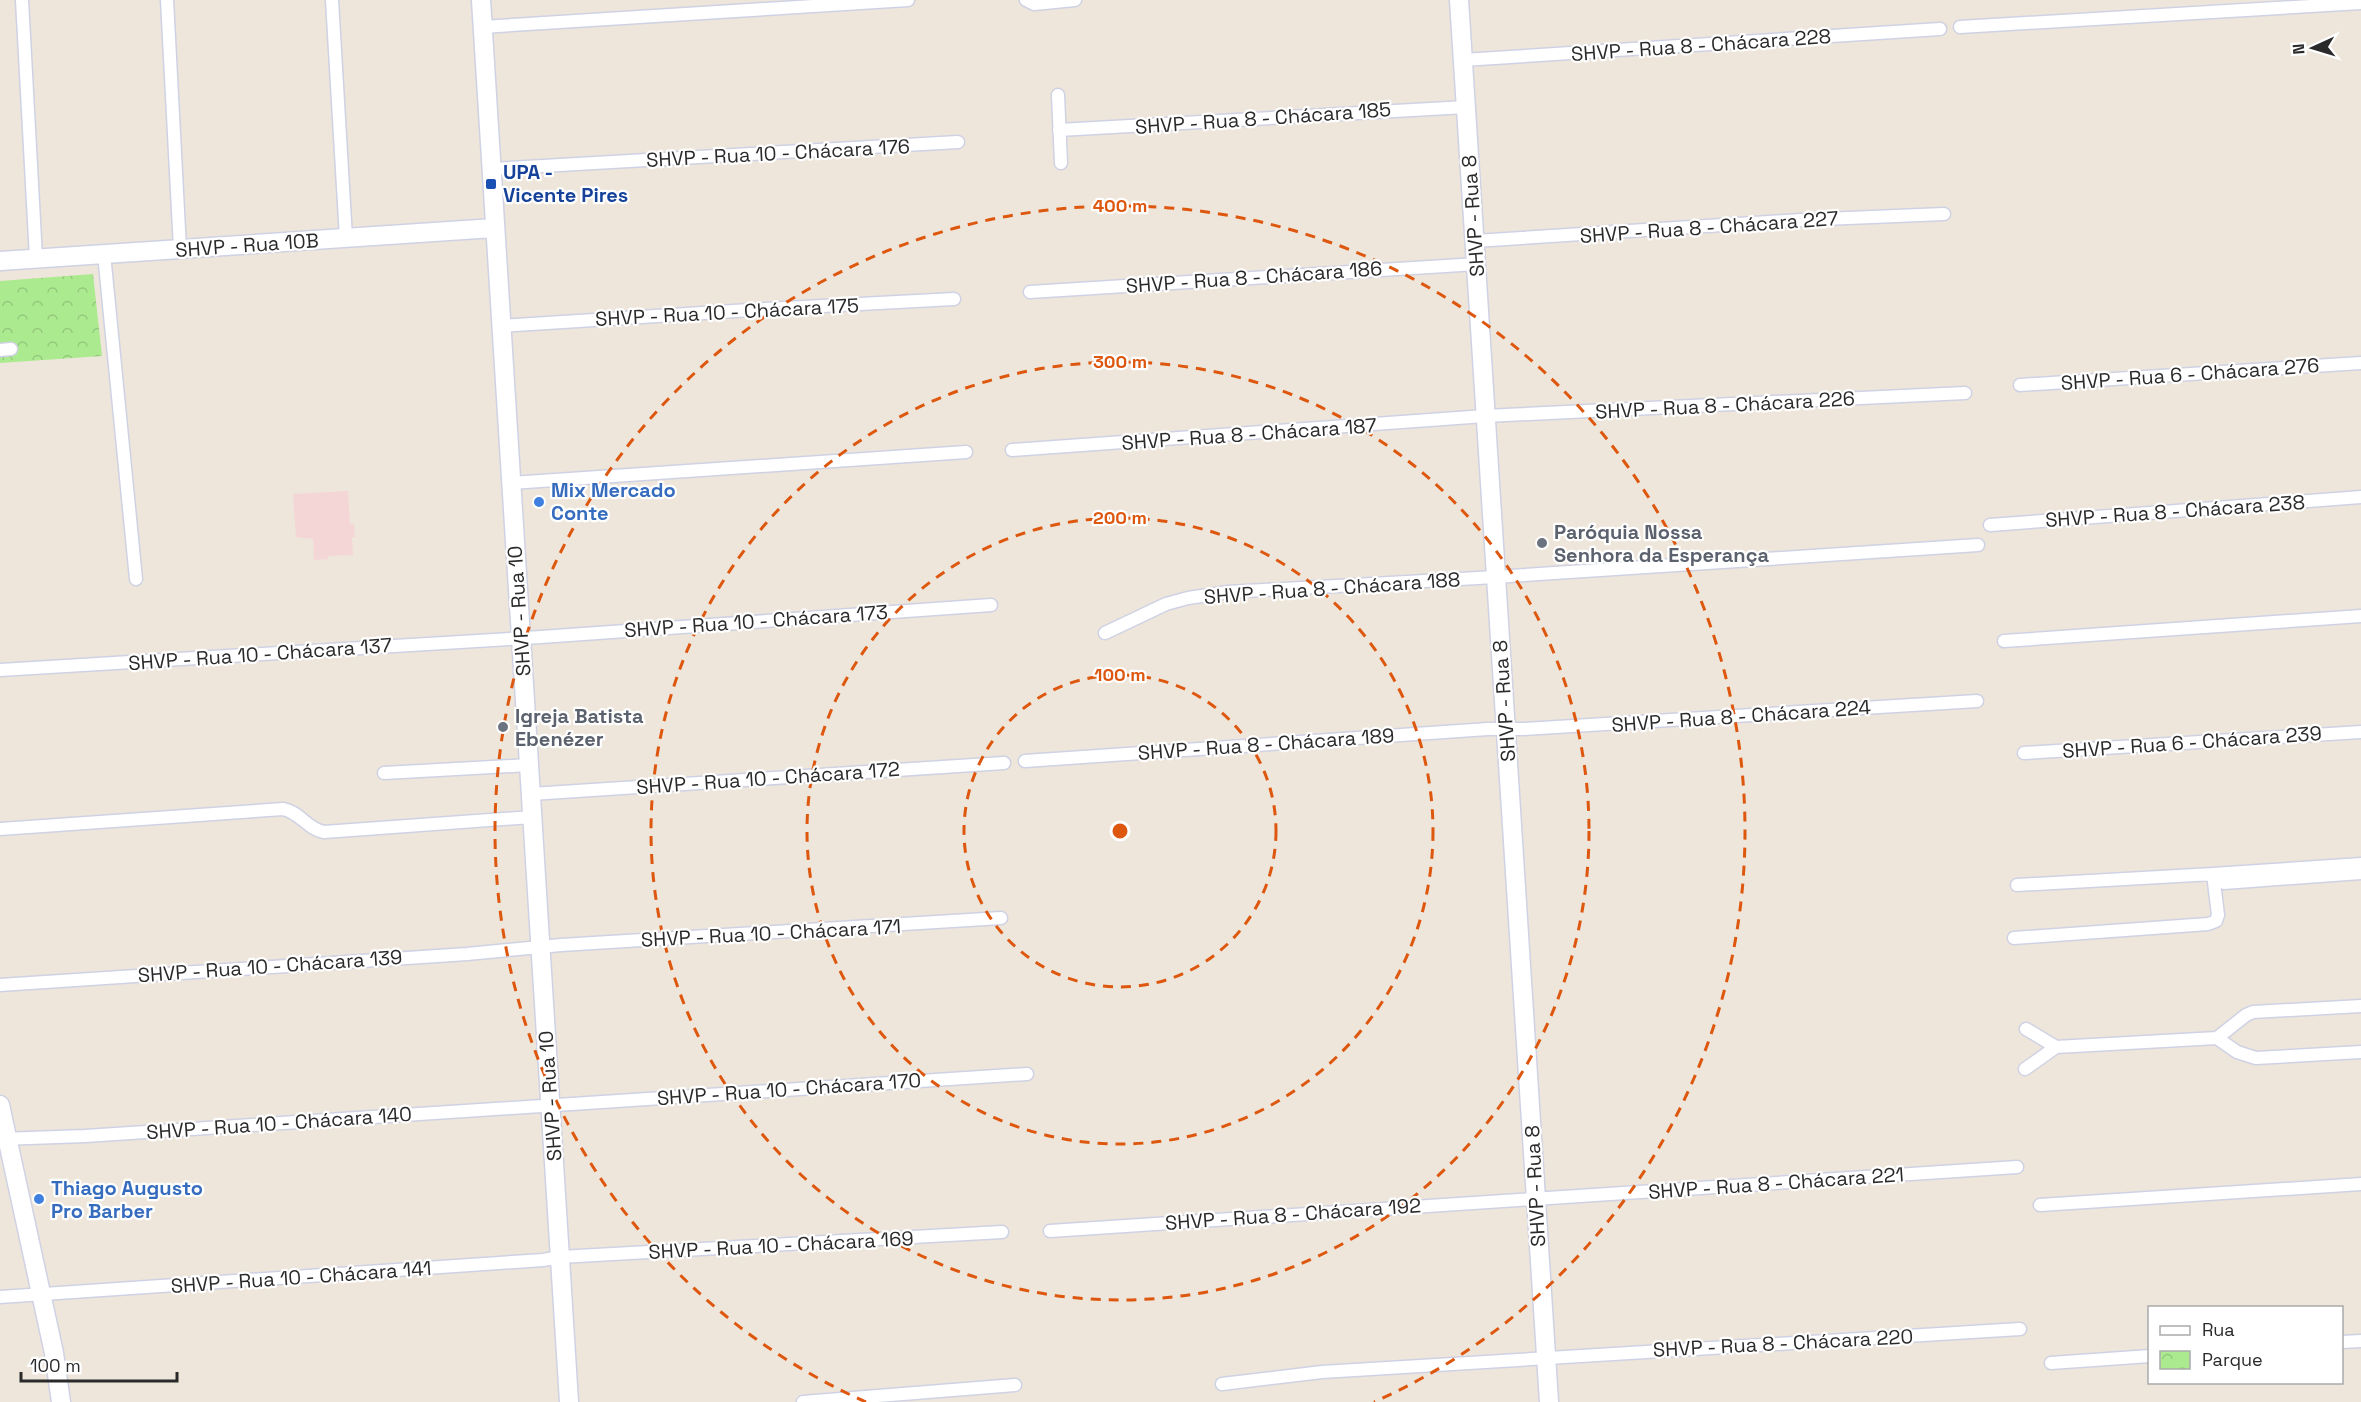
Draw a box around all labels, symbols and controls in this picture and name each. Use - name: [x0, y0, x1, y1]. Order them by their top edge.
- north arrow: [2283, 18, 2343, 78]
- street label: SHVP - Rua 8 - Chácara 228: [1570, 23, 1832, 67]
- text: N: [2288, 43, 2309, 55]
- street label: SHVP - Rua 8 - Chácara 185: [1134, 96, 1392, 140]
- street label: SHVP - Rua 10 - Chácara 176: [645, 133, 911, 173]
- street label: SHVP - Rua 8: [1456, 154, 1490, 278]
- place label: UPA - Vicente Pires: [503, 159, 628, 208]
- marker: UPA - Vicente Pires: [484, 177, 498, 191]
- text: 400 m: [1093, 194, 1147, 217]
- street label: SHVP - Rua 8 - Chácara 227: [1579, 205, 1839, 249]
- street label: SHVP - Rua 10B: [174, 227, 320, 263]
- street label: SHVP - Rua 8 - Chácara 186: [1125, 255, 1383, 299]
- street label: SHVP - Rua 10 - Chácara 175: [594, 292, 860, 332]
- text: 300 m: [1093, 350, 1147, 373]
- street label: SHVP - Rua 6 - Chácara 276: [2060, 352, 2320, 396]
- street label: SHVP - Rua 8 - Chácara 226: [1594, 385, 1856, 425]
- street label: SHVP - Rua 8 - Chácara 187: [1121, 412, 1377, 456]
- place label: Mix Mercado Conte: [551, 477, 676, 526]
- street label: SHVP - Rua 8 - Chácara 238: [2044, 489, 2306, 533]
- marker: Mix Mercado Conte: [532, 495, 546, 509]
- text: 200 m: [1093, 506, 1147, 529]
- place label: Paróquia Nossa Senhora da Esperança: [1554, 519, 1769, 568]
- marker: Paróquia Nossa Senhora da Esperança: [1535, 536, 1549, 550]
- street label: SHVP - Rua 10: [501, 545, 537, 677]
- street label: SHVP - Rua 8 - Chácara 188: [1203, 566, 1461, 610]
- street label: SHVP - Rua 10 - Chácara 173: [623, 599, 889, 643]
- street label: SHVP - Rua 10 - Chácara 137: [127, 632, 393, 676]
- street label: SHVP - Rua 8: [1487, 639, 1521, 763]
- text: 100 m: [1094, 663, 1146, 686]
- street label: SHVP - Rua 8 - Chácara 224: [1610, 694, 1872, 738]
- place label: Igreja Batista Ebenézer: [515, 703, 644, 752]
- marker: Igreja Batista Ebenézer: [496, 720, 510, 734]
- street label: SHVP - Rua 6 - Chácara 239: [2061, 720, 2323, 764]
- street label: SHVP - Rua 8 - Chácara 189: [1137, 722, 1395, 766]
- street label: SHVP - Rua 10 - Chácara 172: [635, 756, 901, 800]
- centre of rings: [1110, 821, 1130, 841]
- street label: SHVP - Rua 10 - Chácara 171: [640, 913, 902, 953]
- street label: SHVP - Rua 10 - Chácara 139: [137, 944, 403, 988]
- street label: SHVP - Rua 10: [532, 1030, 568, 1162]
- street label: SHVP - Rua 10 - Chácara 170: [656, 1067, 922, 1111]
- street label: SHVP - Rua 10 - Chácara 140: [145, 1101, 413, 1145]
- street label: SHVP - Rua 8: [1519, 1124, 1551, 1248]
- street label: SHVP - Rua 8 - Chácara 221: [1647, 1161, 1905, 1205]
- place label: Thiago Augusto Pro Barber: [51, 1175, 203, 1224]
- marker: Thiago Augusto Pro Barber: [32, 1192, 46, 1206]
- street label: SHVP - Rua 8 - Chácara 192: [1164, 1192, 1422, 1236]
- street label: SHVP - Rua 10 - Chácara 169: [648, 1225, 914, 1265]
- street label: SHVP - Rua 10 - Chácara 141: [170, 1255, 432, 1299]
- legend: [2148, 1306, 2343, 1384]
- text: Rua: [2202, 1318, 2235, 1341]
- street label: SHVP - Rua 8 - Chácara 220: [1652, 1323, 1914, 1363]
- scale bar: [21, 1345, 177, 1383]
- text: Parque: [2202, 1348, 2263, 1371]
- text: 100 m: [30, 1354, 81, 1377]

